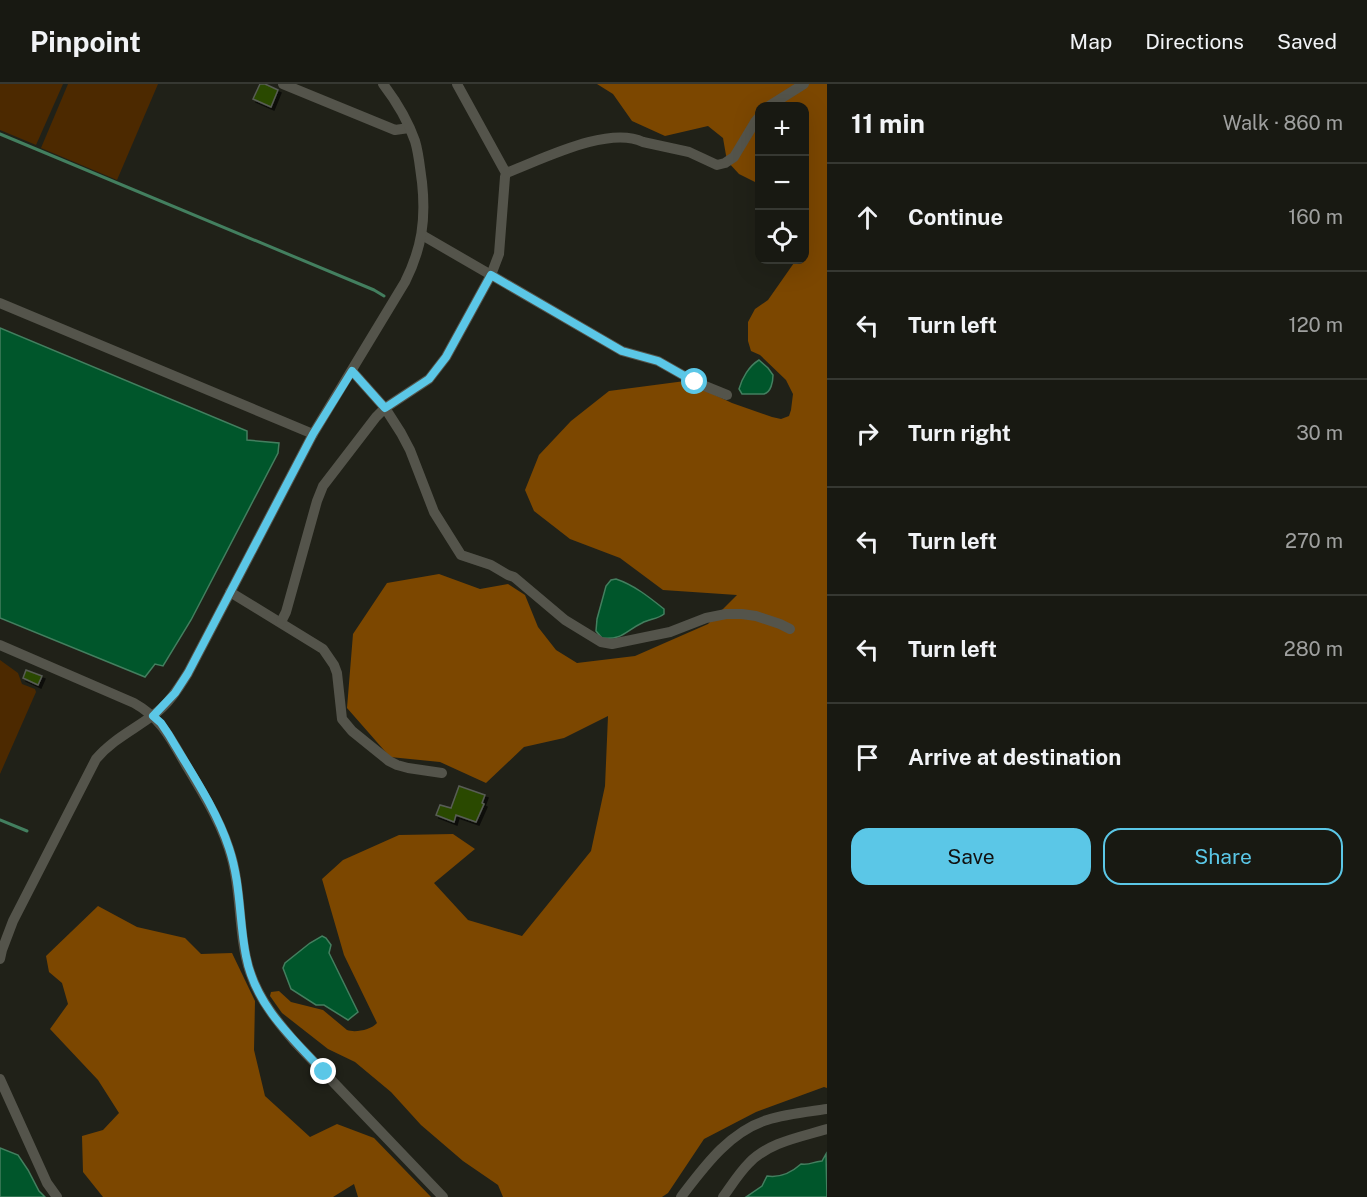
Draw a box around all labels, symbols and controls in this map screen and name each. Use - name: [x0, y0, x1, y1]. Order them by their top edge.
- text: Pinpoint: [30, 25, 141, 58]
- text: Map: [1070, 29, 1112, 54]
- text: Directions: [1145, 29, 1244, 54]
- text: Saved: [1277, 29, 1337, 54]
- map controls: [755, 102, 809, 264]
- button: +: [755, 102, 809, 156]
- text: 11 min: [851, 108, 925, 139]
- text: Walk · 860 m: [1223, 111, 1343, 135]
- button: −: [755, 156, 809, 210]
- icon: ahead: [851, 201, 884, 234]
- text: Continue: [908, 204, 1003, 230]
- text: 160 m: [1288, 205, 1343, 229]
- button: locate: [755, 210, 809, 264]
- icon: left: [851, 309, 884, 342]
- text: Turn left: [908, 312, 997, 338]
- text: 120 m: [1289, 313, 1343, 337]
- route start: [681, 368, 707, 394]
- icon: right: [851, 417, 884, 450]
- text: Turn right: [908, 420, 1011, 446]
- text: 30 m: [1296, 421, 1343, 445]
- icon: left: [851, 525, 884, 558]
- text: Turn left: [908, 528, 997, 554]
- text: 270 m: [1285, 529, 1343, 553]
- icon: left: [851, 633, 884, 666]
- text: Turn left: [908, 636, 997, 662]
- text: 280 m: [1284, 637, 1343, 661]
- icon: arrive: [851, 741, 884, 774]
- text: Arrive at destination: [908, 744, 1121, 770]
- button: Save: [851, 828, 1091, 885]
- button: Share: [1103, 828, 1343, 885]
- route end: [310, 1058, 336, 1084]

